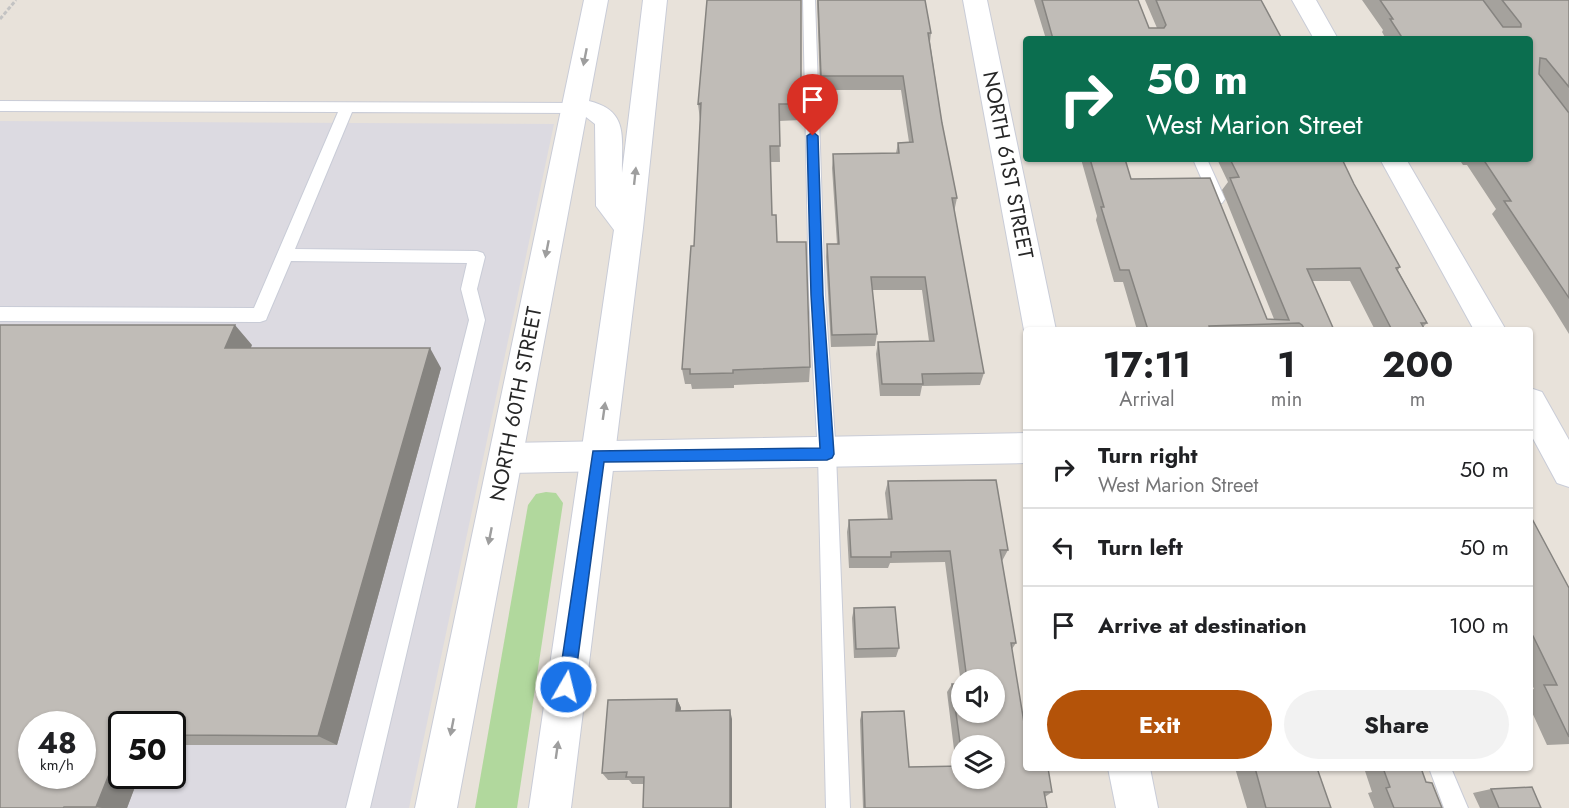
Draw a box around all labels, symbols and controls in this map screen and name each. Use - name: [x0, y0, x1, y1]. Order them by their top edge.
- one-way arrow: [580, 48, 589, 67]
- text: 50 m: [1146, 49, 1248, 110]
- icon: right: [1047, 60, 1125, 138]
- street label: NORTH 61ST STREET: [975, 69, 1041, 262]
- pin: [787, 74, 838, 136]
- icon: arrive: [796, 83, 829, 116]
- text: West Marion Street: [1146, 105, 1363, 144]
- one-way arrow: [630, 167, 640, 186]
- one-way arrow: [542, 239, 551, 258]
- street label: NORTH 60TH STREET: [482, 304, 550, 504]
- text: 17:11: [1103, 338, 1191, 390]
- text: 1: [1277, 338, 1296, 390]
- text: 200: [1382, 338, 1453, 390]
- text: Arrival: [1119, 385, 1174, 414]
- text: min: [1271, 385, 1302, 414]
- text: m: [1410, 385, 1425, 414]
- one-way arrow: [599, 402, 608, 421]
- text: Turn right: [1098, 439, 1198, 471]
- icon: right: [1047, 453, 1080, 486]
- text: 50 m: [1460, 453, 1509, 485]
- text: West Marion Street: [1098, 471, 1258, 500]
- one-way arrow: [485, 527, 494, 546]
- icon: left: [1047, 531, 1080, 564]
- text: Turn left: [1098, 531, 1183, 563]
- text: 50 m: [1460, 531, 1509, 563]
- icon: arrive: [1047, 609, 1080, 642]
- text: Arrive at destination: [1098, 609, 1307, 641]
- text: 100 m: [1449, 609, 1509, 641]
- position arrow: [534, 655, 598, 719]
- map controls: [951, 669, 1005, 789]
- button: sound: [951, 669, 1005, 723]
- button: Exit: [1047, 690, 1272, 759]
- button: Share: [1284, 690, 1509, 759]
- speed limit sign: 50: [108, 711, 186, 789]
- one-way arrow: [447, 718, 456, 737]
- text: 48: [37, 721, 77, 764]
- button: layers: [951, 735, 1005, 789]
- one-way arrow: [553, 740, 562, 759]
- text: km/h: [40, 754, 74, 776]

